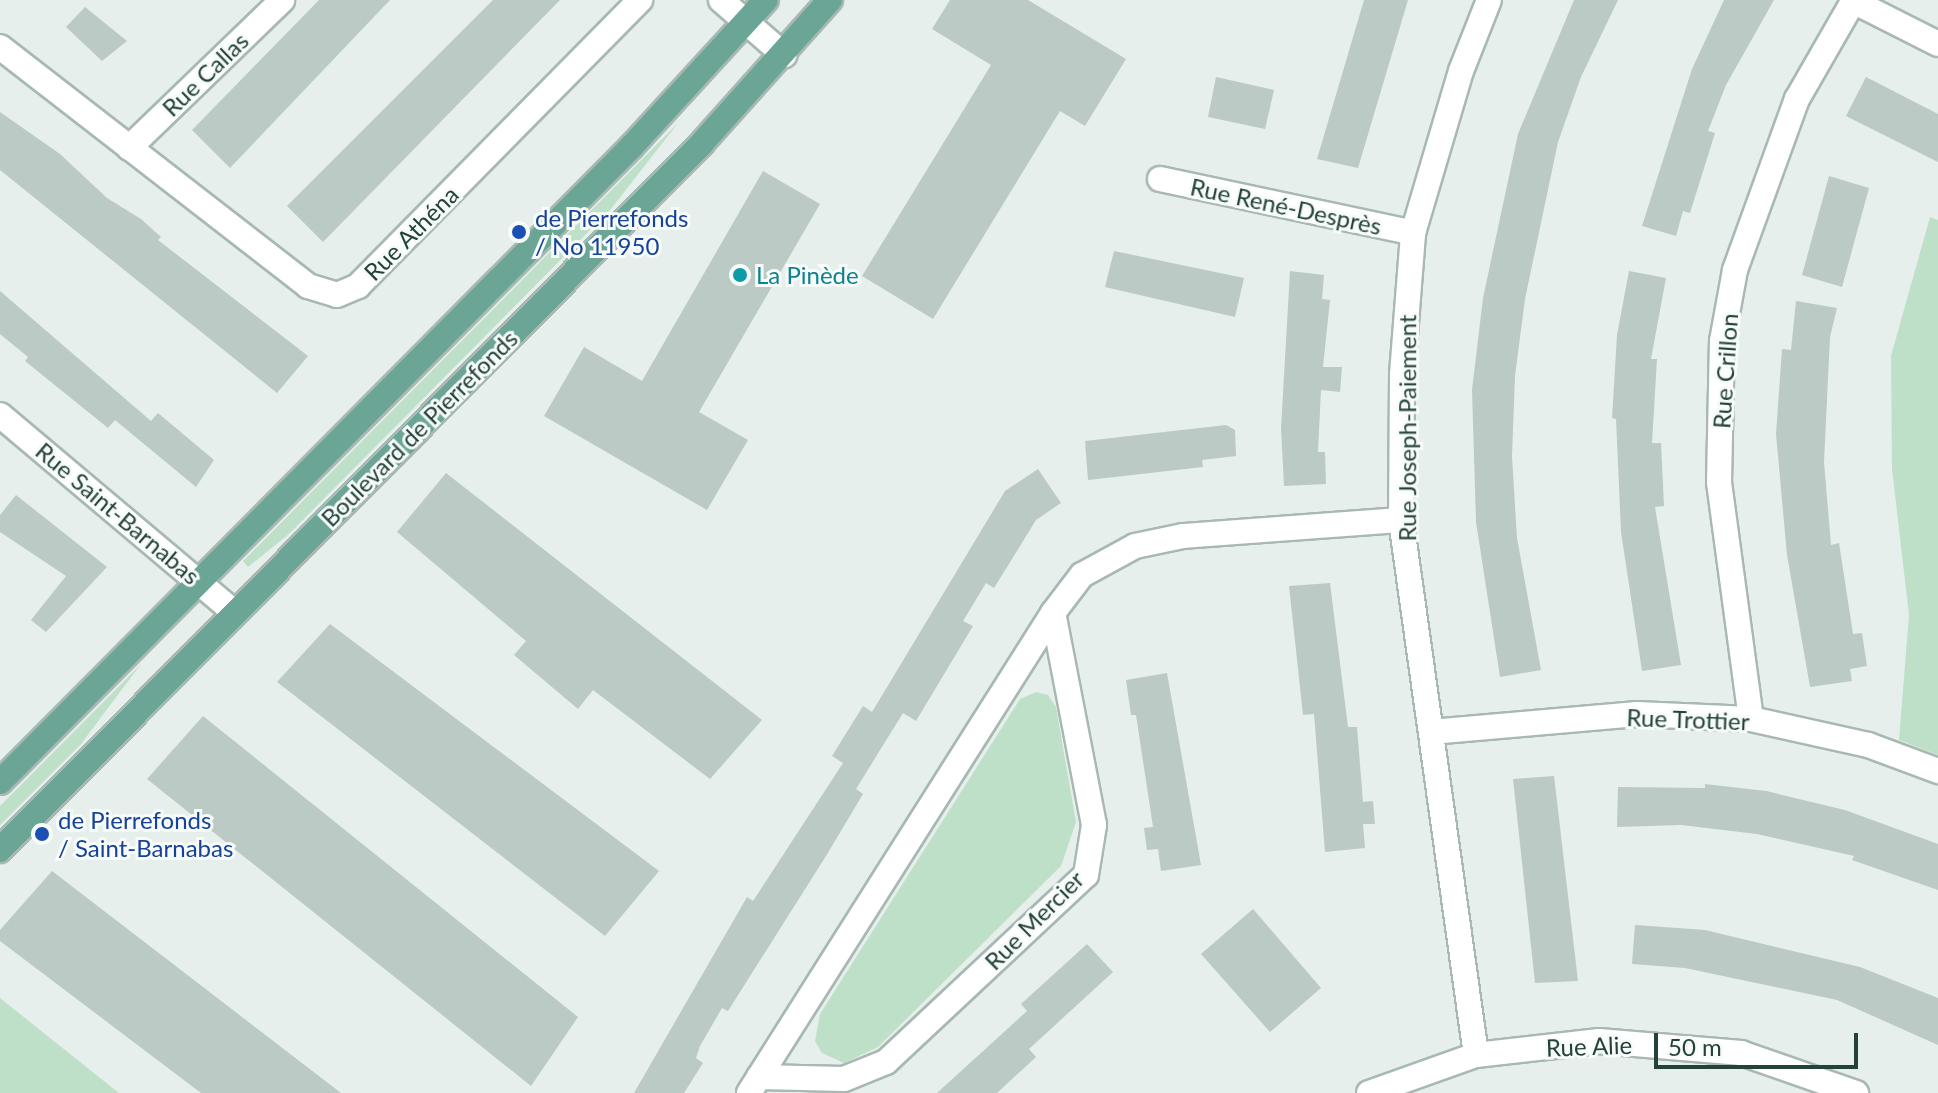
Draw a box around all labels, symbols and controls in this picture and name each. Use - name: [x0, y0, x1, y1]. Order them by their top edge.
- street label: Rue Callas: [156, 26, 254, 122]
- street label: Rue René-Desprès: [1188, 172, 1384, 240]
- street label: Rue Athéna: [358, 180, 464, 286]
- place label: de Pierrefonds / No 11950: [535, 204, 688, 260]
- marker: de Pierrefonds / No 11950: [510, 223, 528, 241]
- place label: La Pinède: [756, 261, 859, 289]
- marker: La Pinède: [731, 266, 749, 284]
- street label: Rue Crillon: [1707, 312, 1743, 430]
- street label: Rue Joseph-Paiement: [1393, 314, 1421, 542]
- street label: Boulevard de Pierrefonds: [315, 324, 523, 532]
- street label: Rue Saint-Barnabas: [30, 436, 206, 590]
- street label: Rue Trottier: [1626, 702, 1750, 736]
- place label: de Pierrefonds / Saint-Barnabas: [58, 806, 233, 862]
- marker: de Pierrefonds / Saint-Barnabas: [33, 825, 51, 843]
- street label: Rue Mercier: [978, 864, 1090, 976]
- scale bar: [1658, 1017, 1862, 1067]
- street label: Rue Alie: [1545, 1030, 1633, 1062]
- text: 50 m: [1668, 1032, 1722, 1061]

